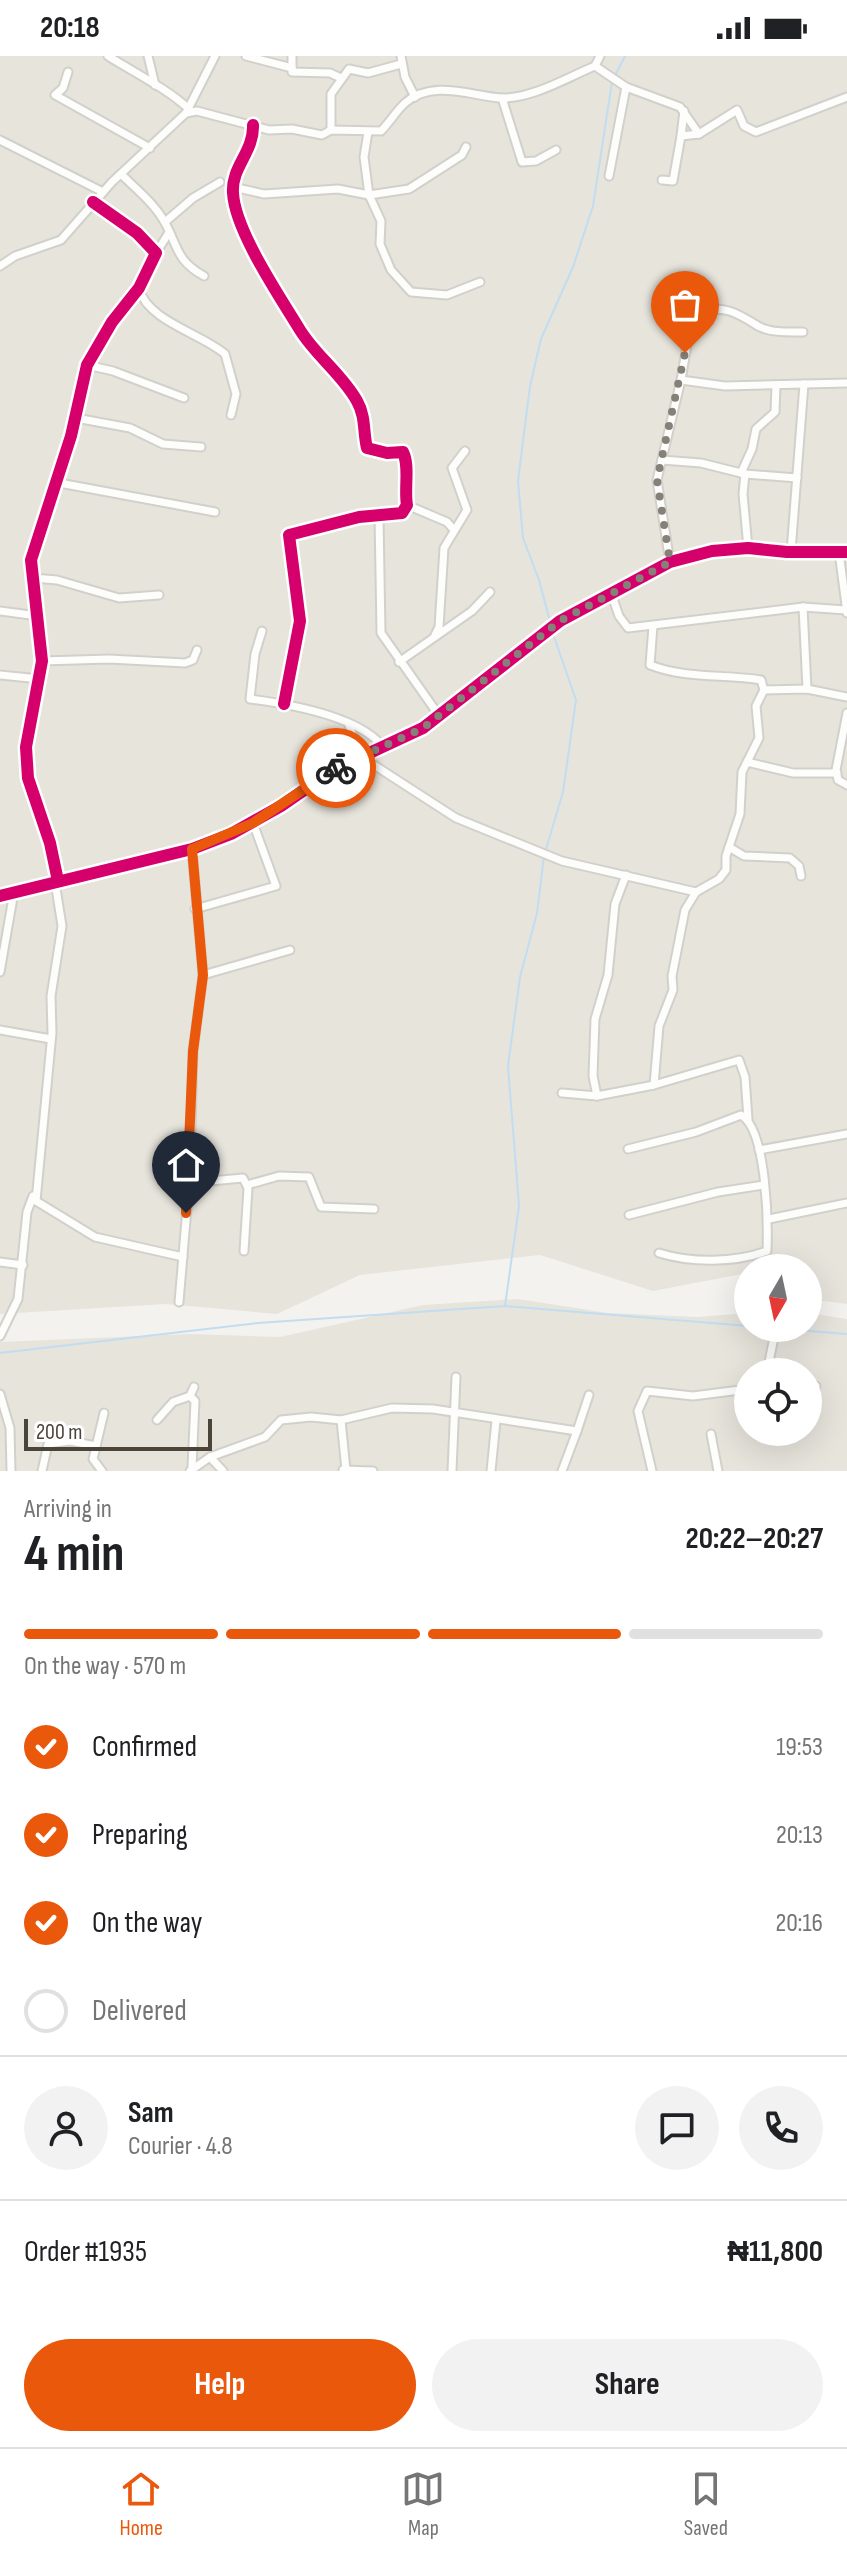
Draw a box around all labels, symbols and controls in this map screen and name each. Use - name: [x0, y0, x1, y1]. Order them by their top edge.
- text: 20:18: [40, 10, 100, 46]
- pin: [651, 271, 719, 353]
- icon: bag: [663, 283, 707, 327]
- courier: [296, 728, 376, 808]
- icon: bike: [314, 746, 358, 790]
- pin: [152, 1131, 220, 1213]
- icon: home: [164, 1143, 208, 1187]
- north arrow: [734, 1254, 822, 1342]
- map controls: [734, 1254, 822, 1446]
- button: locate: [734, 1358, 822, 1446]
- scale bar: [24, 1415, 212, 1451]
- text: 200 m: [36, 1419, 82, 1446]
- text: Arriving in: [24, 1494, 112, 1525]
- text: 20:22–20:27: [686, 1521, 823, 1557]
- text: 4 min: [24, 1523, 124, 1586]
- text: On the way · 570 m: [24, 1651, 186, 1682]
- icon: check: [24, 1725, 68, 1769]
- text: Confirmed: [92, 1729, 197, 1765]
- text: 19:53: [776, 1732, 823, 1763]
- icon: check: [24, 1813, 68, 1857]
- text: Preparing: [92, 1817, 188, 1853]
- text: 20:13: [776, 1820, 823, 1851]
- icon: check: [24, 1901, 68, 1945]
- text: On the way: [92, 1905, 202, 1941]
- text: 20:16: [776, 1908, 823, 1939]
- text: Delivered: [92, 1993, 187, 2029]
- button: person: [24, 2086, 108, 2170]
- button: chat: [635, 2086, 719, 2170]
- button: phone: [739, 2086, 823, 2170]
- text: Sam: [128, 2095, 174, 2131]
- text: Courier · 4.8: [128, 2131, 233, 2162]
- text: Order #1935: [24, 2234, 147, 2270]
- text: ₦11,800: [727, 2234, 823, 2270]
- button: Help: [24, 2339, 416, 2431]
- button: Share: [432, 2339, 823, 2431]
- tab: Home: [119, 2467, 163, 2542]
- tab: Map: [401, 2467, 445, 2542]
- tab: Saved: [684, 2467, 728, 2542]

